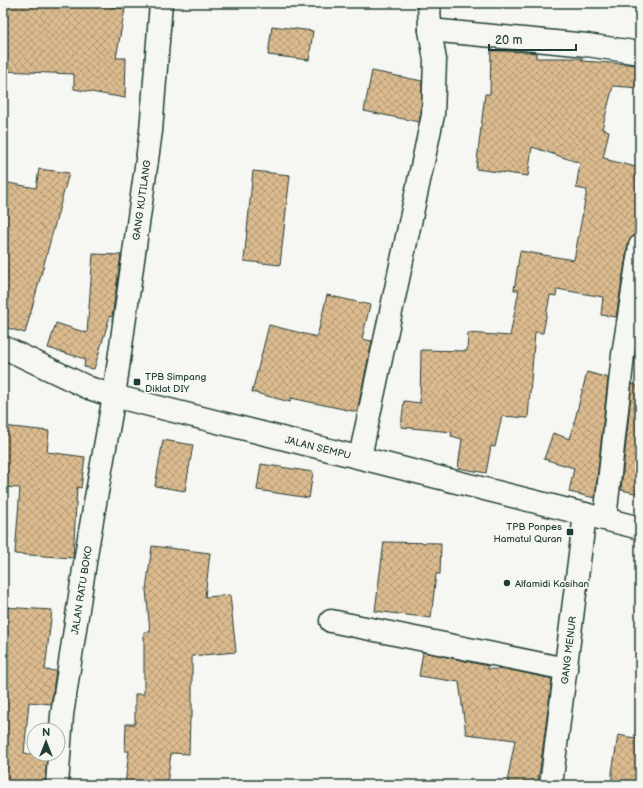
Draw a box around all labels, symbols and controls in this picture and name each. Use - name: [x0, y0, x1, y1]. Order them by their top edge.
- scale bar: [489, 26, 576, 52]
- text: 20 m: [495, 33, 522, 48]
- street label: GANG KUTILANG: [130, 159, 154, 241]
- place label: TPB Simpang Diklat DIY: [145, 371, 206, 395]
- marker: TPB Simpang Diklat DIY: [132, 377, 142, 387]
- street label: JALAN SEMPU: [283, 434, 352, 462]
- place label: TPB Ponpes Hamatul Quran: [494, 521, 562, 545]
- marker: TPB Ponpes Hamatul Quran: [565, 527, 575, 537]
- street label: JALAN RATU BOKO: [69, 545, 95, 635]
- marker: Alfamidi Kasihan: [502, 578, 512, 588]
- place label: Alfamidi Kasihan: [515, 578, 590, 590]
- street label: GANG MENUR: [559, 615, 579, 685]
- north arrow: [26, 722, 66, 762]
- text: N: [42, 726, 50, 739]

